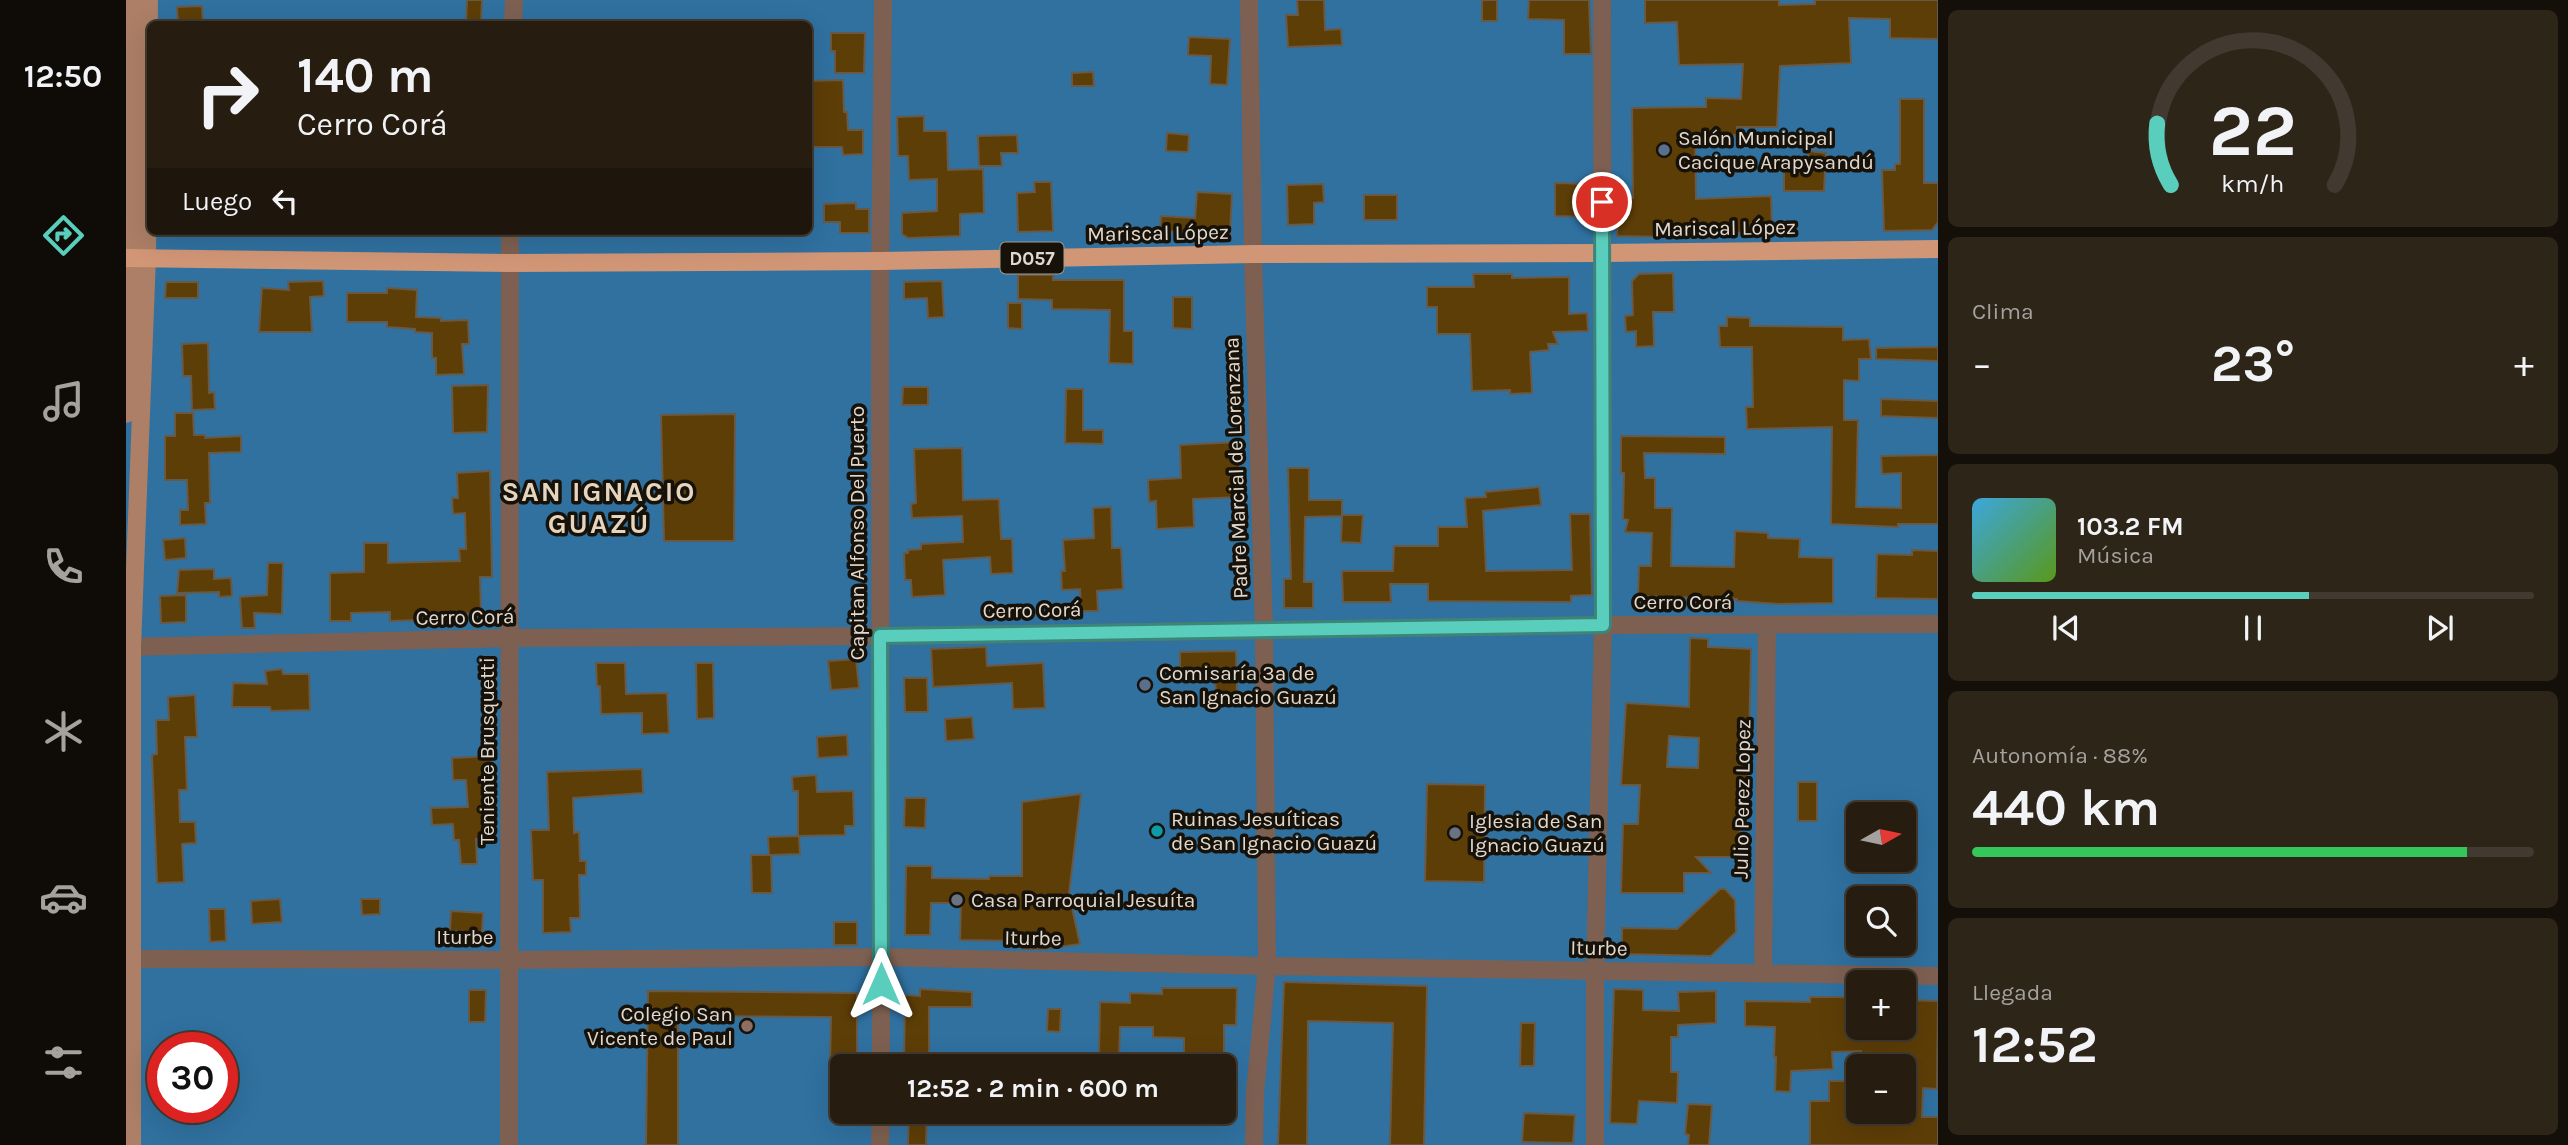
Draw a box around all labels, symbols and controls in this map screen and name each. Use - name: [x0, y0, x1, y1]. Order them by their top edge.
- text: 140 m: [297, 47, 434, 104]
- icon: right: [182, 49, 273, 140]
- text: 12:50: [24, 58, 102, 95]
- text: 22: [2209, 88, 2297, 173]
- text: Cerro Corá: [297, 106, 448, 143]
- place label: Salón Municipal Cacique Arapysandú: [1678, 126, 1874, 174]
- marker: Salón Municipal Cacique Arapysandú: [1656, 142, 1672, 158]
- text: km/h: [2221, 168, 2285, 197]
- pin: [1572, 172, 1632, 232]
- icon: left: [266, 182, 304, 220]
- icon: arrive: [1583, 183, 1621, 221]
- text: Luego: [182, 186, 252, 217]
- icon: directions: [39, 211, 88, 260]
- street label: Mariscal López: [1654, 215, 1796, 241]
- street label: Mariscal López: [1087, 220, 1229, 246]
- road number: D057: [1000, 242, 1063, 274]
- text: Clima: [1972, 298, 2034, 325]
- text: 23°: [2211, 333, 2295, 394]
- street label: Padre Marcial de Lorenzana: [1219, 337, 1253, 599]
- text: −: [1972, 342, 1992, 387]
- text: +: [2514, 342, 2534, 387]
- icon: music: [39, 377, 88, 426]
- street label: Capitan Alfonso Del Puerto: [845, 406, 869, 660]
- district label: SAN IGNACIO GUAZÚ: [502, 475, 696, 540]
- text: 103.2 FM: [2077, 511, 2184, 542]
- icon: phone: [39, 542, 88, 591]
- text: Música: [2077, 542, 2154, 569]
- street label: Cerro Corá: [1634, 590, 1732, 614]
- street label: Cerro Corá: [982, 597, 1082, 623]
- street label: Cerro Corá: [415, 604, 515, 630]
- icon: previous: [2047, 609, 2085, 647]
- icon: pause: [2234, 609, 2272, 647]
- icon: next: [2421, 609, 2459, 647]
- street label: Teniente Brusquetti: [475, 657, 499, 845]
- place label: Comisaría 3ª de San Ignacio Guazú: [1159, 661, 1337, 709]
- marker: Comisaría 3ª de San Ignacio Guazú: [1137, 677, 1153, 693]
- icon: climate: [39, 707, 88, 756]
- street label: Julio Perez Lopez: [1729, 719, 1755, 879]
- text: Autonomía · 88%: [1972, 742, 2148, 769]
- text: 440 km: [1972, 777, 2160, 838]
- north arrow: [1846, 802, 1916, 872]
- map controls: [1846, 802, 1916, 1124]
- place label: Ruinas Jesuíticas de San Ignacio Guazú: [1171, 807, 1377, 855]
- place label: Iglesia de San Ignacio Guazú: [1469, 809, 1605, 857]
- marker: Ruinas Jesuíticas de San Ignacio Guazú: [1149, 823, 1165, 839]
- marker: Iglesia de San Ignacio Guazú: [1447, 825, 1463, 841]
- icon: car: [39, 873, 88, 922]
- button: search: [1846, 886, 1916, 956]
- place label: Casa Parroquial Jesuíta: [971, 888, 1195, 912]
- marker: Casa Parroquial Jesuíta: [949, 892, 965, 908]
- street label: Iturbe: [436, 925, 494, 949]
- street label: Iturbe: [1004, 926, 1062, 950]
- street label: Iturbe: [1570, 936, 1628, 960]
- position arrow: [844, 947, 918, 1021]
- button: +: [1846, 970, 1916, 1040]
- text: Llegada: [1972, 979, 2053, 1006]
- place label: Colegio San Vicente de Paul: [587, 1002, 733, 1050]
- text: 12:52: [1972, 1014, 2098, 1075]
- marker: Colegio San Vicente de Paul: [739, 1018, 755, 1034]
- speed limit sign: 30: [147, 1032, 238, 1123]
- icon: filters: [39, 1038, 88, 1087]
- button: −: [1846, 1054, 1916, 1124]
- text: 12:52 · 2 min · 600 m: [907, 1073, 1159, 1104]

